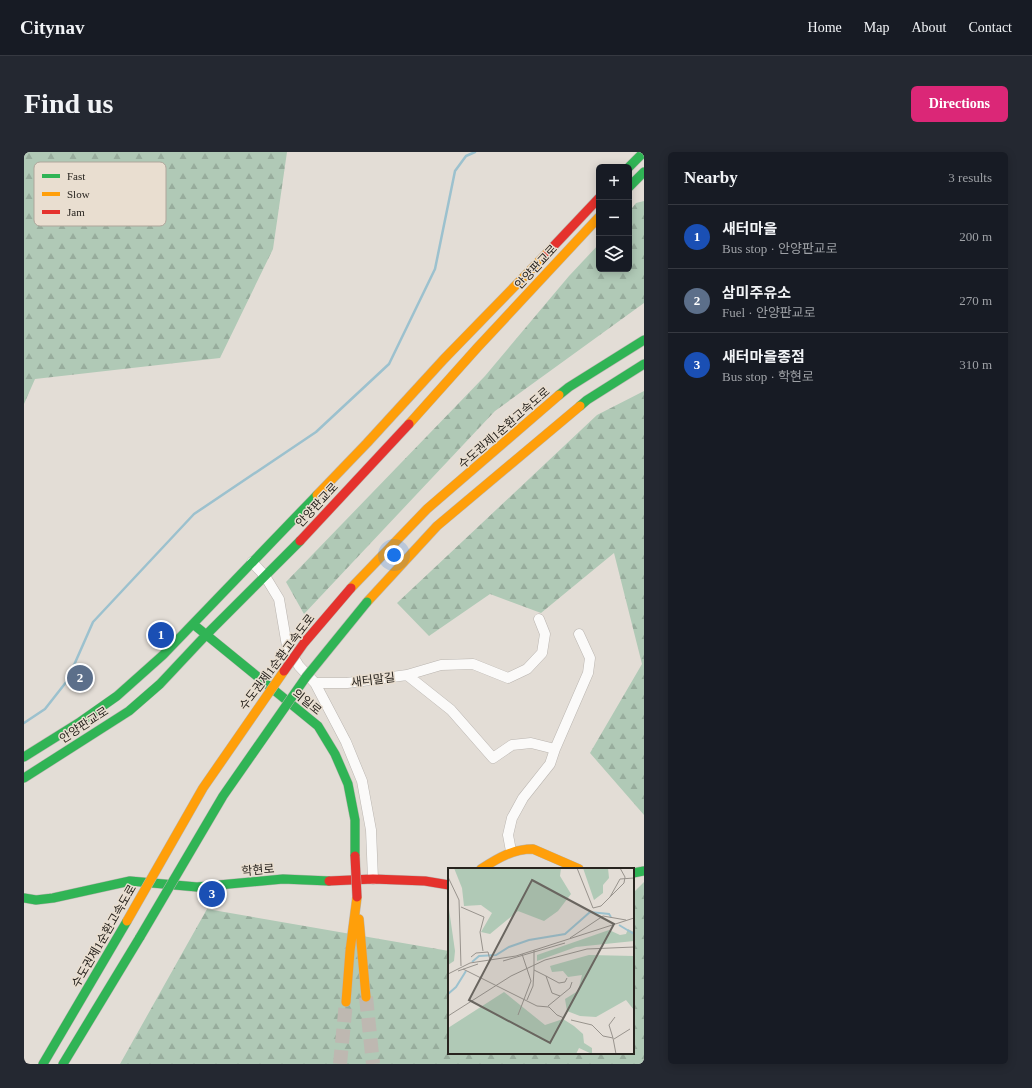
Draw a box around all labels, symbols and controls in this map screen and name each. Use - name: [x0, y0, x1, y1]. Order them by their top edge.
- text: Citynav: [20, 17, 84, 38]
- text: Home: [808, 20, 842, 35]
- text: Map: [864, 20, 889, 35]
- text: About: [911, 20, 946, 35]
- text: Contact: [968, 20, 1012, 35]
- button: Directions: [911, 86, 1008, 122]
- text: Find us: [24, 88, 114, 119]
- legend: [34, 162, 166, 226]
- map controls: [596, 164, 632, 272]
- button: +: [596, 164, 632, 200]
- text: Nearby: [684, 168, 738, 187]
- text: Fast: [67, 170, 85, 182]
- text: 3 results: [948, 170, 992, 185]
- text: Slow: [67, 188, 90, 200]
- button: −: [596, 200, 632, 236]
- text: Jam: [67, 206, 85, 218]
- text: 새터마을: [722, 221, 777, 237]
- text: 1: [694, 229, 700, 244]
- text: 200 m: [959, 229, 992, 244]
- button: layers: [596, 236, 632, 272]
- text: Bus stop · 안양판교로: [722, 241, 838, 256]
- street label: 안양판교로: [512, 242, 560, 292]
- text: 삼미주유소: [722, 285, 791, 301]
- text: 2: [694, 293, 700, 308]
- text: 270 m: [959, 293, 992, 308]
- text: Fuel · 안양판교로: [722, 305, 816, 320]
- text: 새터마을종점: [722, 349, 805, 365]
- text: 3: [694, 357, 700, 372]
- text: 310 m: [959, 357, 992, 372]
- text: Bus stop · 학현로: [722, 369, 814, 384]
- street label: 수도권제1순환고속도로: [455, 385, 553, 471]
- street label: 안양판교로: [293, 480, 341, 530]
- your location: [384, 545, 404, 565]
- street label: 수도권제1순환고속도로: [236, 611, 318, 713]
- pin: 1: [148, 620, 174, 650]
- pin: 2: [67, 663, 93, 693]
- street label: 새터말길: [350, 670, 396, 690]
- street label: 의일로: [290, 686, 324, 718]
- street label: 안양판교로: [57, 704, 111, 746]
- street label: 학현로: [241, 862, 275, 878]
- inset map: [448, 868, 634, 1054]
- pin: 3: [199, 879, 225, 909]
- street label: 수도권제1순환고속도로: [69, 882, 139, 990]

